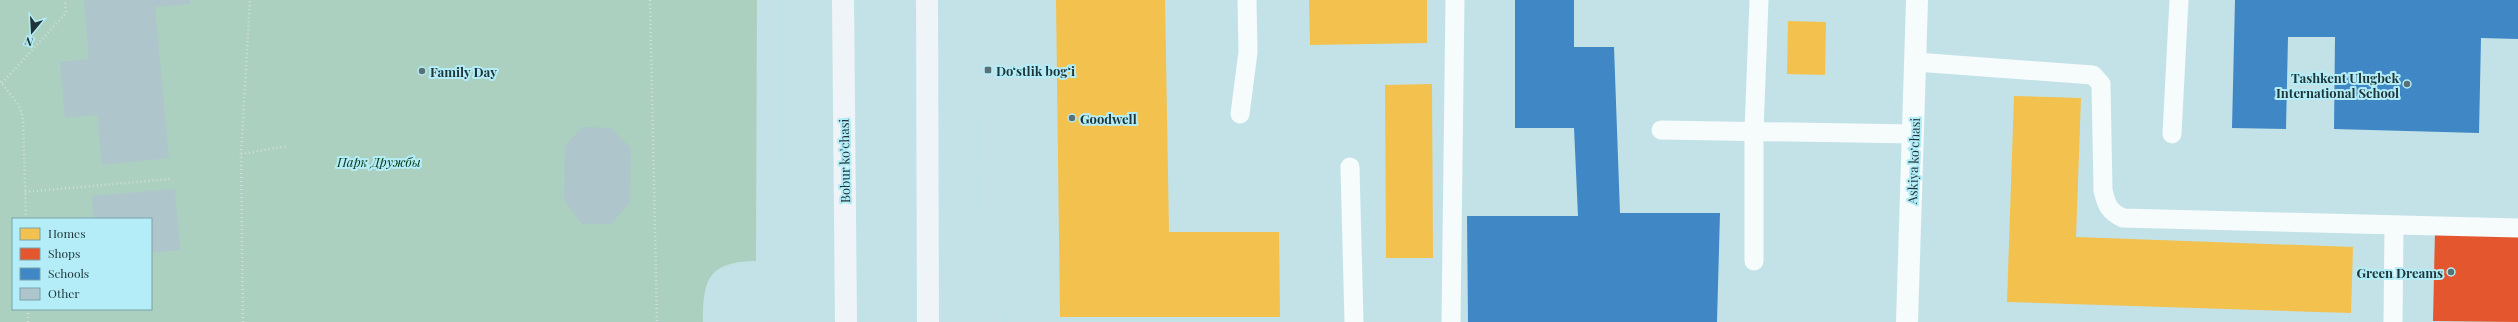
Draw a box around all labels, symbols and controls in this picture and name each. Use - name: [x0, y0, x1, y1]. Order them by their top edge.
- north arrow: [12, 12, 52, 52]
- text: N: [23, 34, 35, 50]
- place label: Doʻstlik bogʻi: [996, 62, 1075, 79]
- place label: Family Day: [430, 63, 497, 80]
- marker: Doʻstlik bogʻi: [983, 65, 993, 75]
- marker: Family Day: [417, 66, 427, 76]
- place label: Tashkent Ulugbek International School: [2276, 69, 2399, 101]
- marker: Tashkent Ulugbek International School: [2402, 79, 2412, 89]
- place label: Goodwell: [1080, 110, 1137, 127]
- marker: Goodwell: [1067, 113, 1077, 123]
- street label: Askiya koʻchasi: [1903, 117, 1923, 206]
- street label: Bobur ko'chasi: [835, 118, 853, 203]
- park label: Парк Дружбы: [336, 153, 421, 170]
- legend: [12, 218, 152, 310]
- text: Homes: [48, 225, 86, 241]
- text: Shops: [48, 245, 80, 261]
- place label: Green Dreams: [2356, 264, 2443, 281]
- text: Schools: [48, 265, 89, 281]
- marker: Green Dreams: [2446, 267, 2456, 277]
- text: Other: [48, 285, 80, 301]

